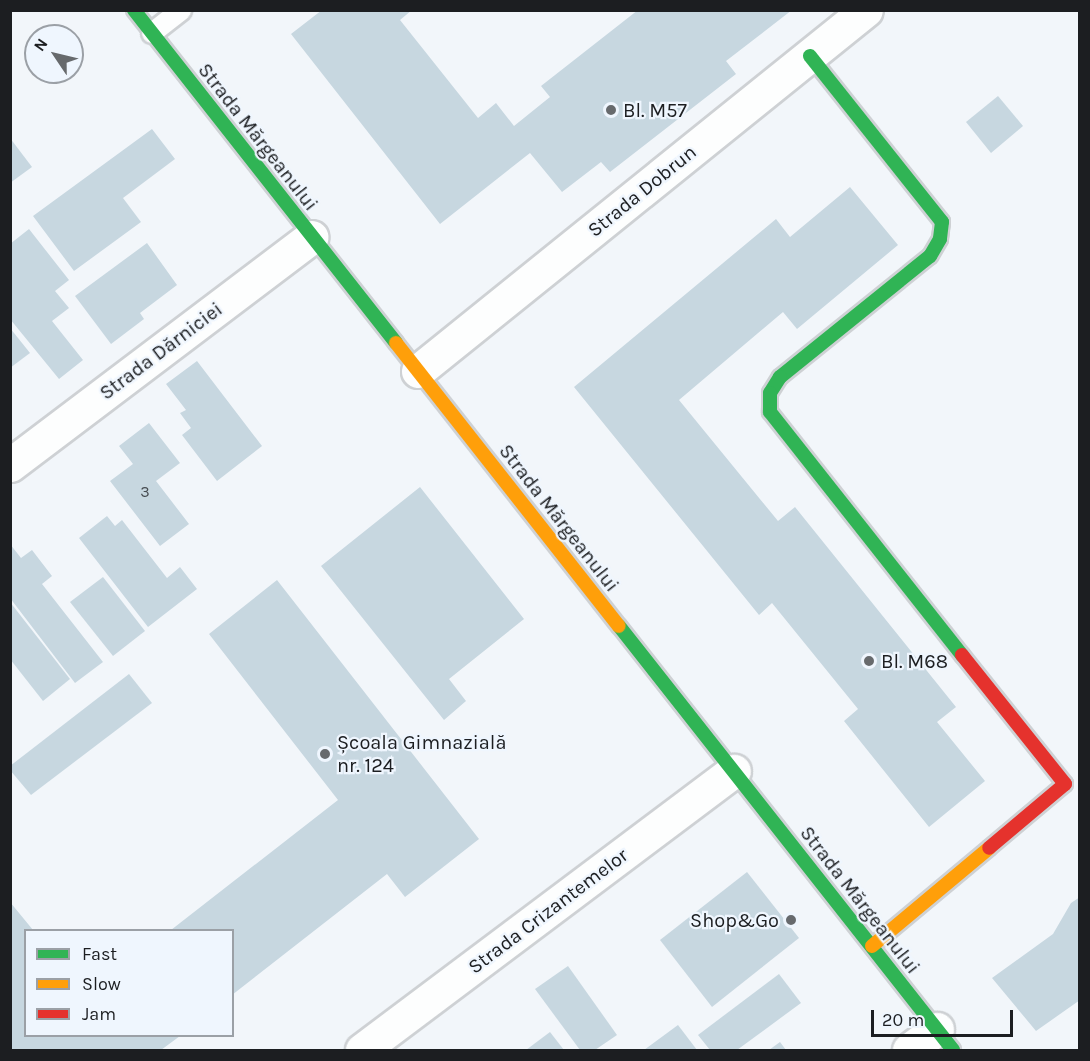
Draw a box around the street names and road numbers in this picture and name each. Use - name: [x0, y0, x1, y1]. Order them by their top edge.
- street label: Strada Mărgeanului: [193, 58, 323, 216]
- street label: Strada Dobrun: [583, 140, 701, 242]
- street label: Strada Dărniciei: [95, 297, 227, 405]
- street label: Strada Mărgeanului: [494, 439, 624, 597]
- street label: Strada Mărgeanului: [795, 821, 925, 979]
- street label: Strada Crizantemelor: [463, 843, 633, 979]

